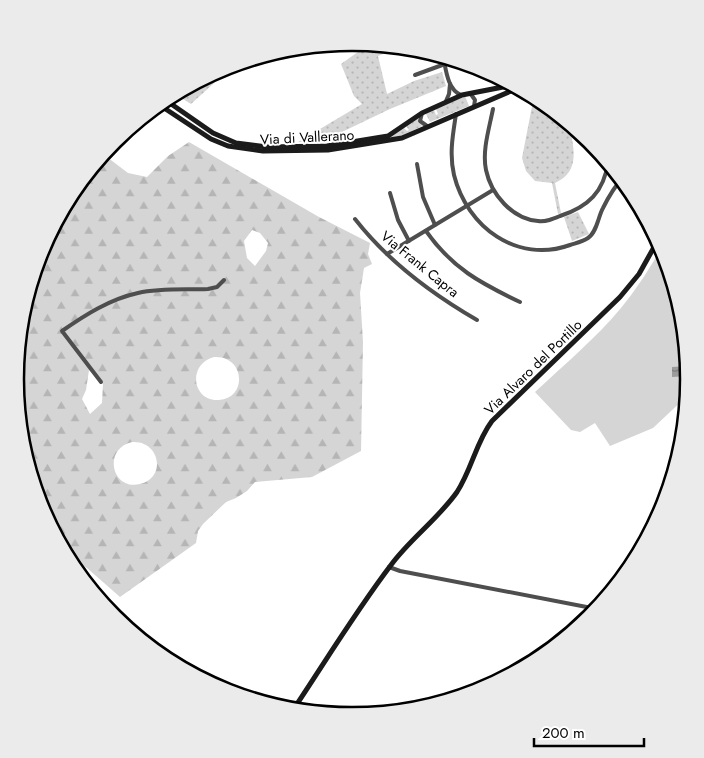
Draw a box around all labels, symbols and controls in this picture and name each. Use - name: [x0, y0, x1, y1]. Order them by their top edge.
- street label: Via di Vallerano: [259, 125, 355, 149]
- street label: Via Frank Capra: [377, 226, 463, 302]
- street label: Via Alvaro del Portillo: [480, 315, 587, 419]
- scale bar: [534, 716, 644, 748]
- text: 200 m: [542, 722, 585, 744]

